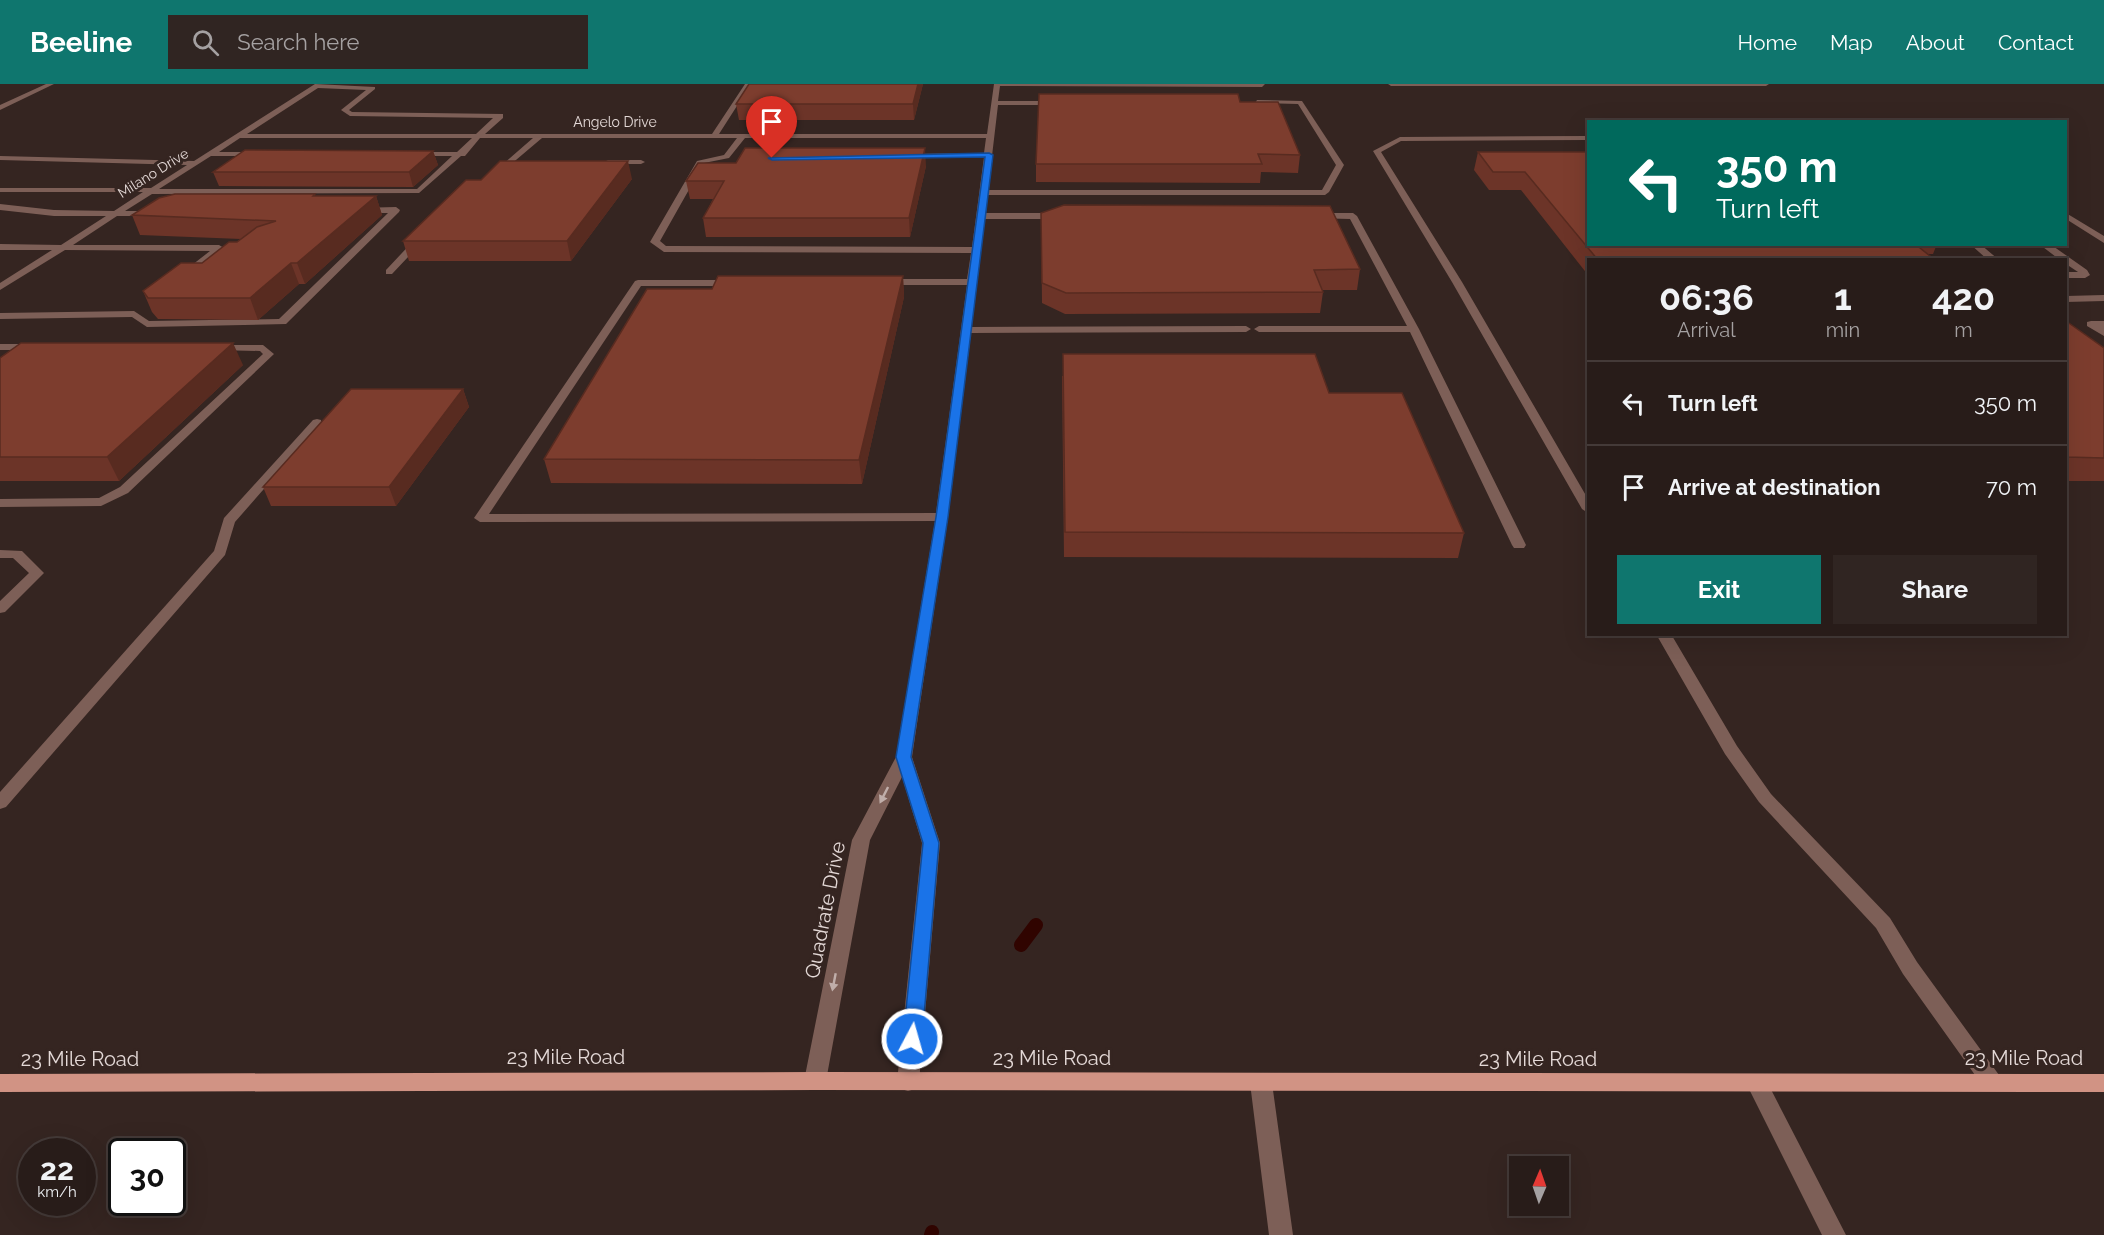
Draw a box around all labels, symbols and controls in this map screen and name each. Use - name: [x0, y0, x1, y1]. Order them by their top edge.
- search box: [168, 15, 588, 69]
- text: Beeline: [30, 26, 132, 59]
- icon: search: [189, 26, 222, 59]
- text: Search here: [237, 29, 359, 55]
- text: Home: [1738, 30, 1797, 55]
- text: Map: [1830, 30, 1873, 55]
- text: About: [1906, 30, 1965, 55]
- text: Contact: [1998, 30, 2074, 55]
- pin: [746, 96, 797, 158]
- icon: arrive: [755, 105, 788, 138]
- street label: Angelo Drive: [573, 114, 657, 130]
- text: 350 m: [1716, 143, 1838, 192]
- icon: left: [1617, 144, 1695, 222]
- street label: Milano Drive: [115, 145, 191, 201]
- text: Turn left: [1716, 193, 1819, 224]
- text: 06:36: [1659, 276, 1754, 318]
- text: 1: [1834, 276, 1852, 318]
- text: 420: [1932, 276, 1995, 318]
- text: Arrival: [1677, 318, 1736, 342]
- text: min: [1826, 318, 1860, 342]
- text: m: [1954, 318, 1973, 342]
- icon: left: [1617, 387, 1650, 420]
- text: Turn left: [1668, 390, 1758, 416]
- text: 350 m: [1974, 390, 2037, 416]
- icon: arrive: [1617, 471, 1650, 504]
- text: Arrive at destination: [1668, 474, 1881, 500]
- text: 70 m: [1986, 474, 2037, 500]
- button: Exit: [1617, 555, 1821, 624]
- button: Share: [1833, 555, 2037, 624]
- one-way arrow: [879, 787, 889, 804]
- street label: Quadrate Drive: [800, 839, 850, 981]
- one-way arrow: [829, 972, 838, 991]
- position arrow: [880, 1007, 944, 1071]
- street label: 23 Mile Road: [507, 1045, 625, 1069]
- street label: 23 Mile Road: [993, 1046, 1111, 1070]
- street label: 23 Mile Road: [1965, 1046, 2083, 1070]
- street label: 23 Mile Road: [21, 1047, 139, 1071]
- street label: 23 Mile Road: [1479, 1047, 1597, 1071]
- speed limit sign: 30: [108, 1138, 186, 1216]
- text: 22: [40, 1152, 74, 1187]
- north arrow: [1509, 1156, 1569, 1216]
- map controls: [1509, 1156, 1569, 1216]
- text: km/h: [37, 1183, 77, 1201]

